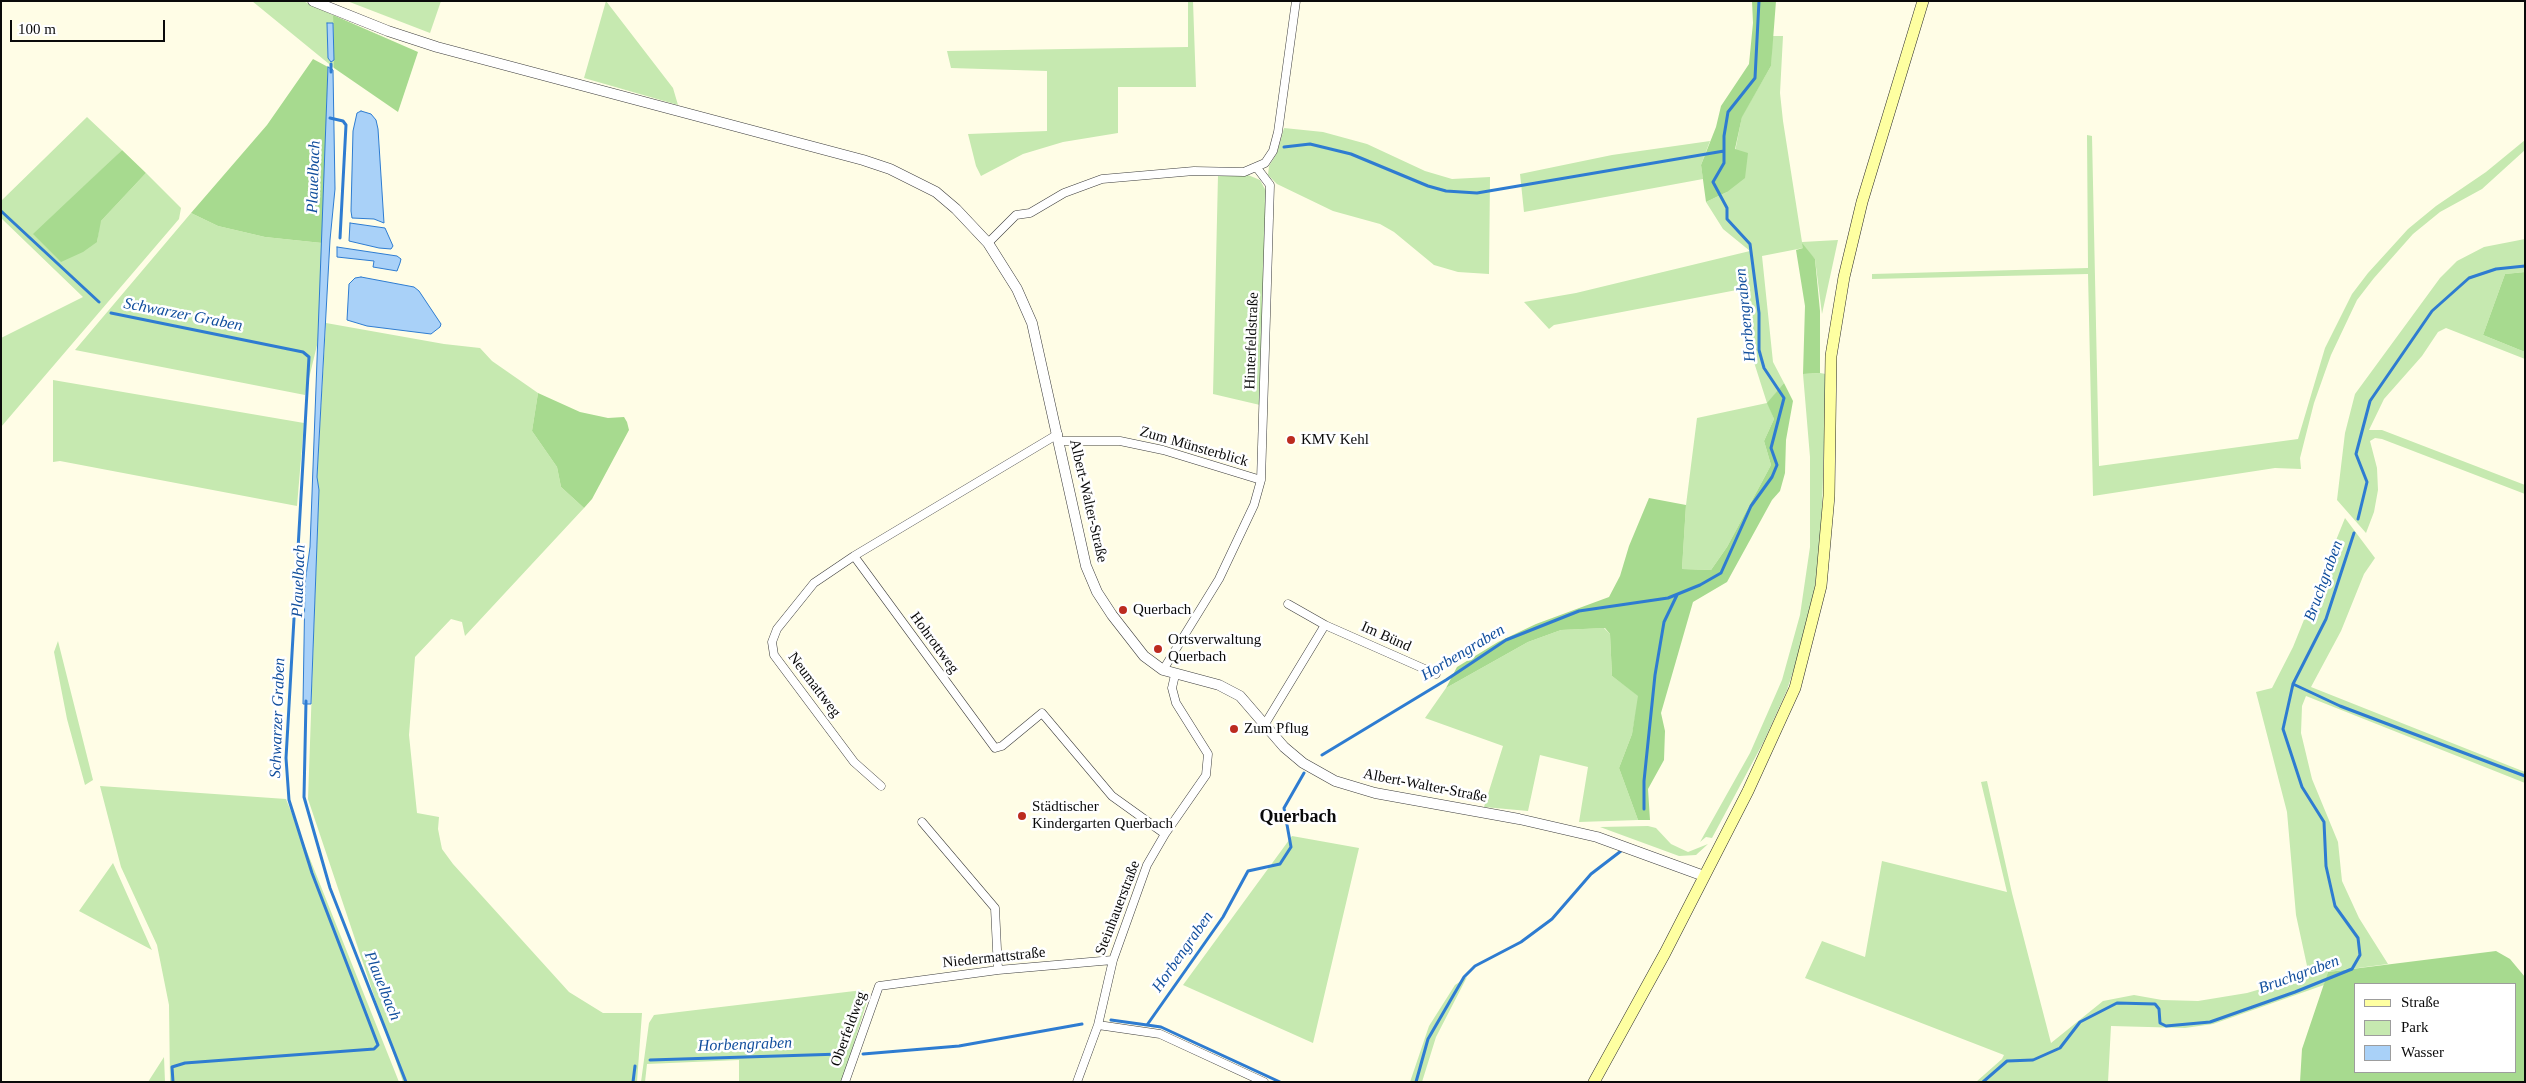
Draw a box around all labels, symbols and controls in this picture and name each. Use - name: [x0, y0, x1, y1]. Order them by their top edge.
- scale bar: [12, 10, 168, 42]
- text: 100 m: [18, 21, 56, 37]
- water label: Plauelbach: [303, 140, 325, 214]
- water label: Horbengraben: [1732, 267, 1760, 363]
- street label: Hinterfeldstraße: [1241, 292, 1263, 390]
- water label: Schwarzer Graben: [122, 294, 244, 336]
- street label: Zum Münsterblick: [1138, 423, 1250, 471]
- place label: KMV Kehl: [1301, 431, 1369, 449]
- marker: KMV Kehl: [1285, 434, 1297, 446]
- street label: Albert-Walter-Straße: [1065, 438, 1111, 564]
- water label: Bruchgraben: [2301, 538, 2347, 624]
- water label: Plauelbach: [288, 544, 310, 618]
- place label: Querbach: [1133, 601, 1191, 619]
- marker: Querbach: [1117, 604, 1129, 616]
- street label: Hohrottweg: [906, 609, 962, 677]
- street label: Im Bünd: [1358, 618, 1414, 656]
- water label: Horbengraben: [1418, 621, 1508, 685]
- place label: Ortsverwaltung Querbach: [1168, 631, 1261, 666]
- marker: Ortsverwaltung Querbach: [1152, 643, 1164, 655]
- street label: Neumattweg: [784, 649, 844, 721]
- water label: Schwarzer Graben: [266, 657, 290, 779]
- place label: Zum Pflug: [1244, 720, 1309, 738]
- marker: Zum Pflug: [1228, 723, 1240, 735]
- street label: Albert-Walter-Straße: [1361, 765, 1489, 807]
- place label: Städtischer Kindergarten Querbach: [1032, 798, 1173, 833]
- district label: Querbach: [1259, 806, 1337, 828]
- marker: Städtischer Kindergarten Querbach: [1016, 810, 1028, 822]
- street label: Steinhauerstraße: [1092, 858, 1144, 958]
- water label: Horbengraben: [1148, 908, 1218, 996]
- street label: Niedermattstraße: [942, 944, 1046, 972]
- water label: Plauelbach: [359, 949, 405, 1023]
- water label: Bruchgraben: [2256, 952, 2342, 998]
- legend: [2354, 983, 2516, 1073]
- street label: Oberfeldweg: [827, 989, 871, 1069]
- text: Straße: [2401, 994, 2439, 1010]
- text: Park: [2401, 1019, 2429, 1035]
- water label: Horbengraben: [698, 1034, 792, 1056]
- text: Wasser: [2401, 1044, 2444, 1060]

